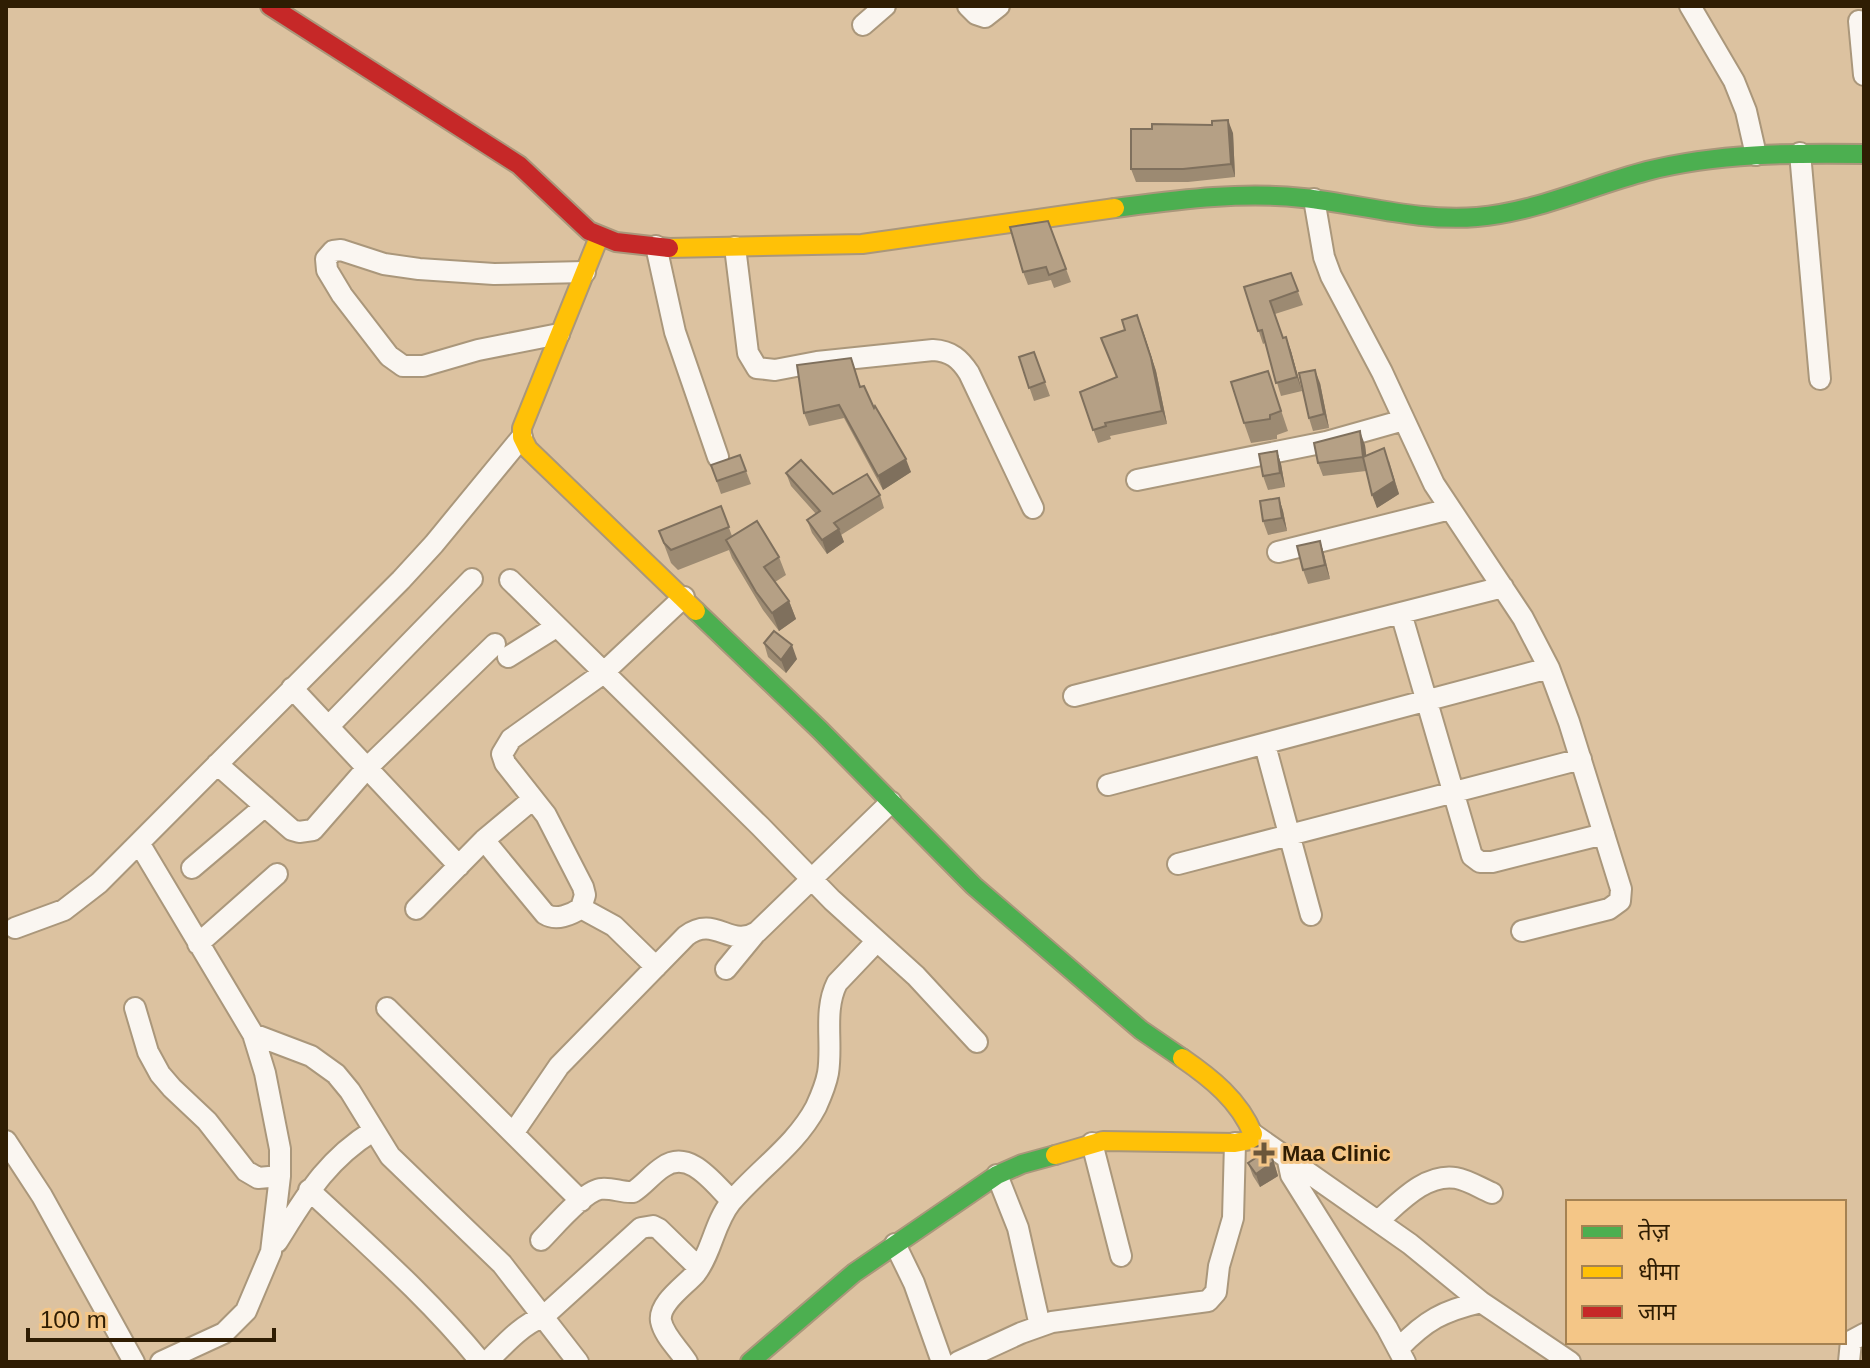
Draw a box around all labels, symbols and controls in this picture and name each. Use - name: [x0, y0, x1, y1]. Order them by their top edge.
- place label: Maa Clinic: [1282, 1141, 1391, 1166]
- marker: Maa Clinic: [1253, 1142, 1275, 1164]
- legend: [1566, 1200, 1846, 1344]
- text: तेज़: [1638, 1218, 1671, 1245]
- text: धीमा: [1638, 1258, 1680, 1285]
- scale bar: [28, 1292, 274, 1342]
- text: जाम: [1638, 1298, 1677, 1325]
- text: 100 m: [40, 1306, 107, 1333]

